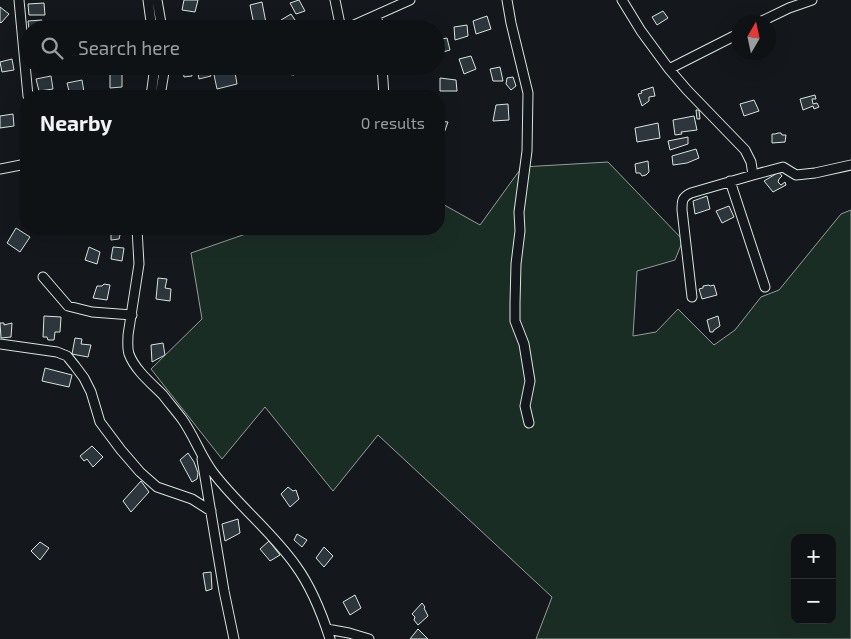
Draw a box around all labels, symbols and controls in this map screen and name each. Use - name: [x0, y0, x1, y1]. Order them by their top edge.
- north arrow: [731, 15, 776, 60]
- search box: [20, 20, 445, 75]
- icon: search: [38, 34, 66, 62]
- text: Search here: [78, 36, 180, 59]
- text: Nearby: [40, 110, 112, 135]
- text: 0 results: [361, 113, 425, 132]
- map controls: [791, 534, 836, 624]
- button: +: [791, 534, 836, 579]
- button: −: [791, 579, 836, 624]

